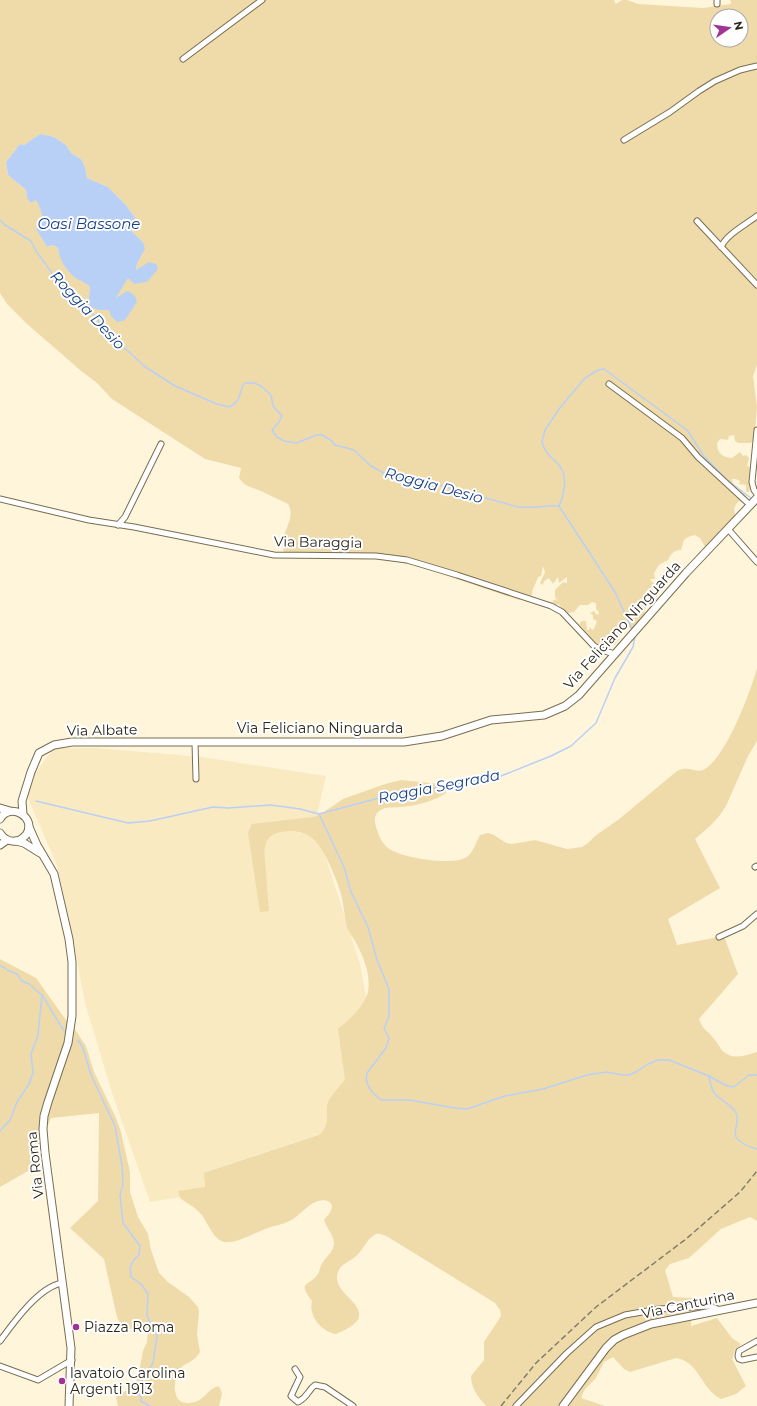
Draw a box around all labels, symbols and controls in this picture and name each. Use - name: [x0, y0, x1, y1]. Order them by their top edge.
- north arrow: [709, 8, 749, 48]
- text: N: [731, 20, 747, 32]
- water label: Oasi Bassone: [38, 214, 140, 233]
- water label: Roggia Desio: [47, 267, 129, 353]
- water label: Roggia Desio: [383, 463, 485, 507]
- street label: Via Baraggia: [274, 532, 362, 552]
- street label: Via Feliciano Ninguarda: [560, 557, 684, 693]
- street label: Via Feliciano Ninguarda: [237, 719, 403, 737]
- street label: Via Albate: [67, 720, 137, 740]
- water label: Roggia Segrada: [376, 765, 502, 807]
- street label: Via Roma: [23, 1131, 47, 1199]
- street label: Via Canturina: [640, 1285, 736, 1323]
- place label: Piazza Roma: [84, 1318, 174, 1336]
- marker: Piazza Roma: [71, 1322, 81, 1332]
- place label: lavatoio Carolina Argenti 1913: [70, 1364, 185, 1398]
- marker: lavatoio Carolina Argenti 1913: [57, 1376, 67, 1386]

